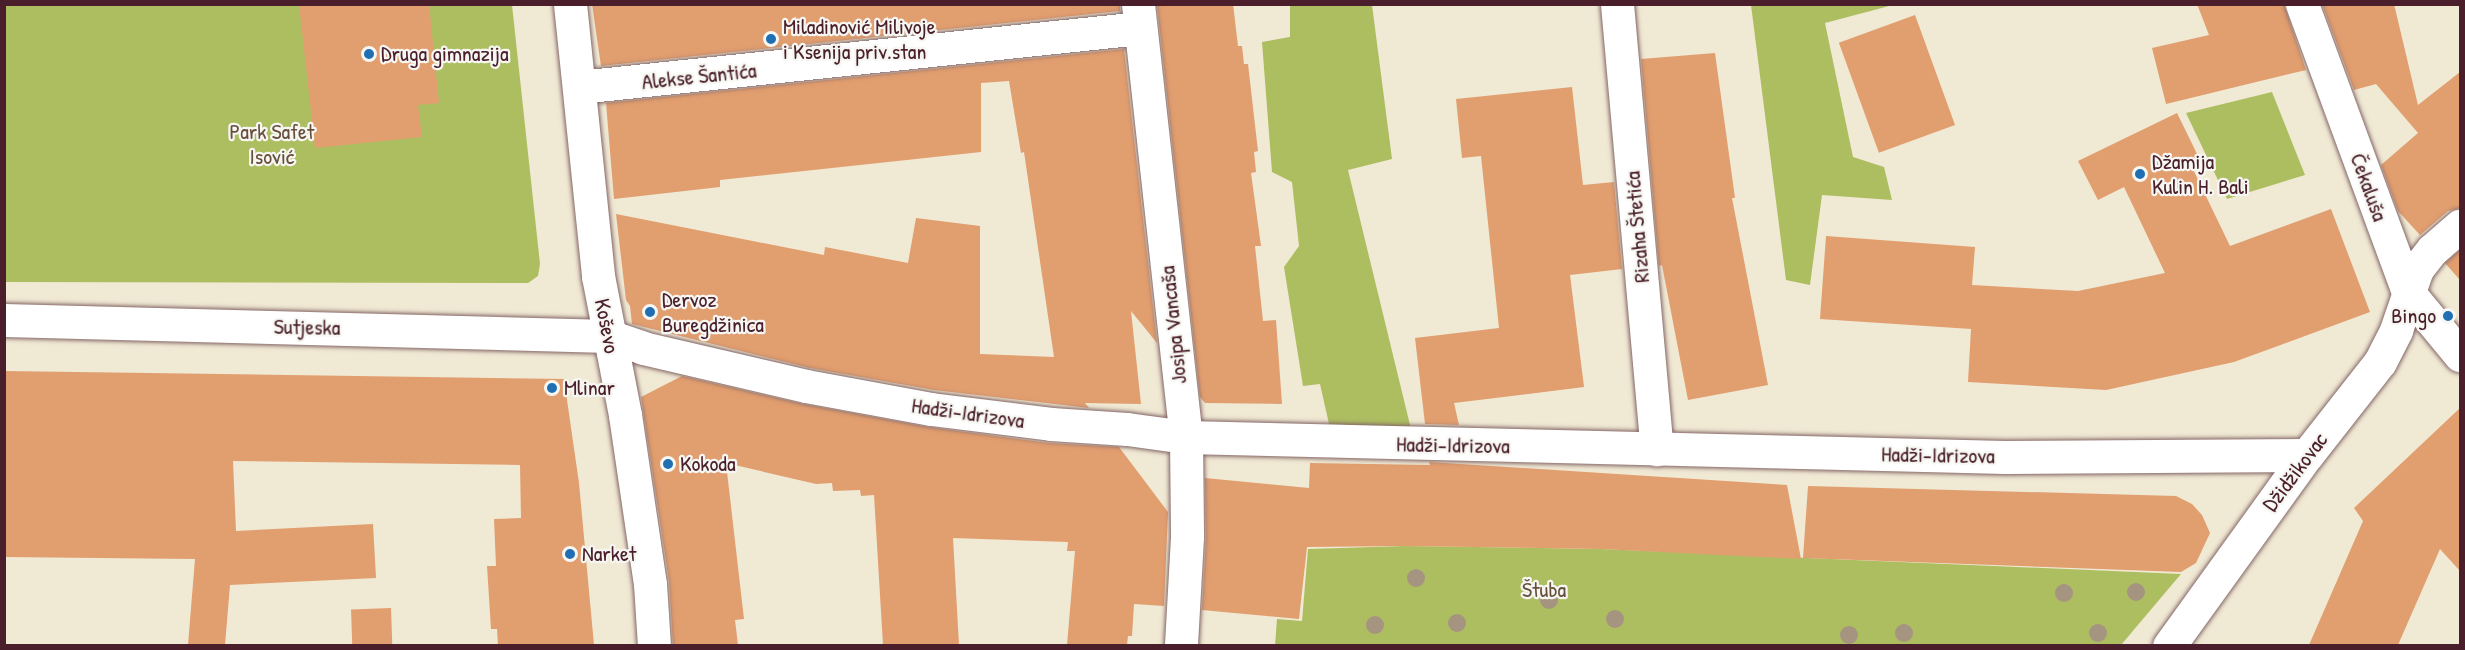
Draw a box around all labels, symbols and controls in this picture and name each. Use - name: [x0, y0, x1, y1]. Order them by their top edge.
- place label: Miladinović Milivoje i Ksenija priv.stan: [783, 13, 936, 64]
- marker: Miladinović Milivoje i Ksenija priv.stan: [764, 32, 778, 46]
- place label: Druga gimnazija: [381, 41, 509, 67]
- marker: Druga gimnazija: [362, 47, 376, 61]
- street label: Alekse Šantića: [640, 57, 758, 95]
- park label: Park Safet Isović: [230, 118, 314, 170]
- place label: Džamija Kulin H. Bali: [2152, 148, 2249, 200]
- street label: Čekaluša: [2345, 149, 2393, 225]
- marker: Džamija Kulin H. Bali: [2133, 167, 2147, 181]
- street label: Rizaha Štetića: [1619, 170, 1655, 284]
- street label: Josipa Vancaša: [1154, 265, 1192, 385]
- place label: Dervoz Buregdžinica: [662, 286, 764, 338]
- street label: Koševo: [589, 296, 625, 356]
- place label: Bingo: [2391, 303, 2436, 329]
- marker: Dervoz Buregdžinica: [643, 305, 657, 319]
- marker: Bingo: [2441, 309, 2455, 323]
- street label: Sutjeska: [273, 313, 341, 341]
- place label: Mlinar: [564, 375, 615, 401]
- marker: Mlinar: [545, 381, 559, 395]
- street label: Hadži-Idrizova: [910, 392, 1026, 434]
- street label: Džidžikovac: [2257, 427, 2333, 517]
- street label: Hadži-Idrizova: [1396, 431, 1510, 459]
- street label: Hadži-Idrizova: [1881, 441, 1995, 469]
- place label: Kokoda: [680, 451, 736, 477]
- marker: Kokoda: [661, 457, 675, 471]
- place label: Narket: [582, 541, 636, 567]
- marker: Narket: [563, 547, 577, 561]
- park label: Štuba: [1522, 577, 1566, 603]

